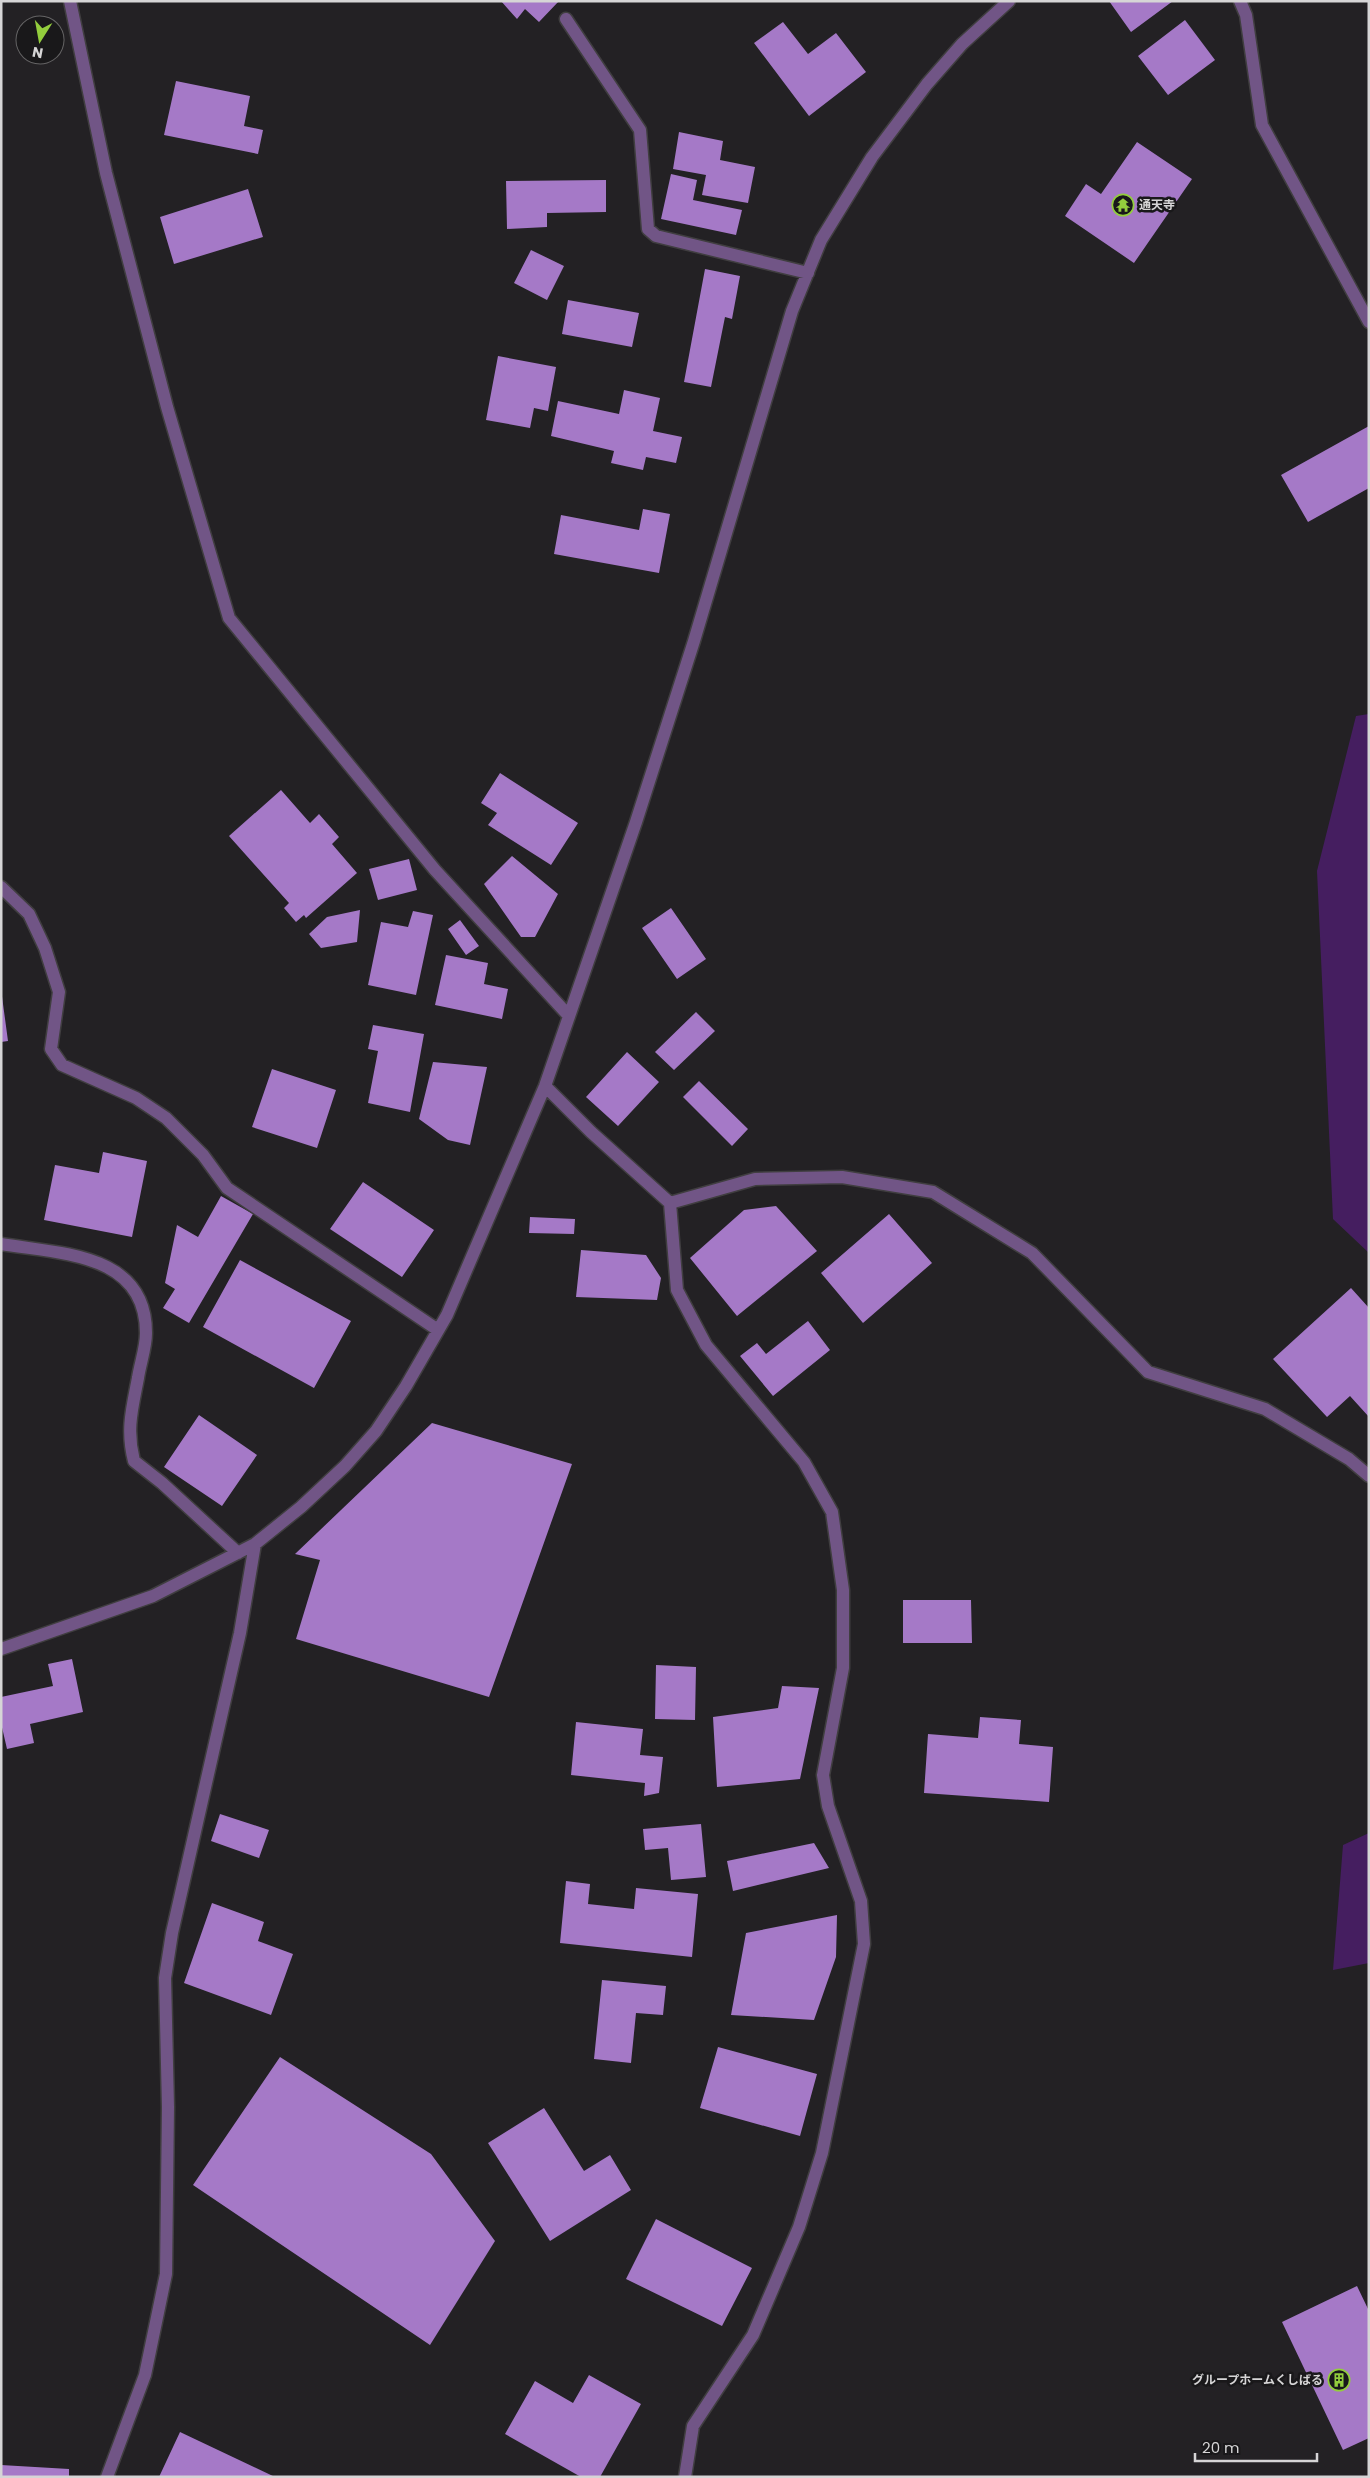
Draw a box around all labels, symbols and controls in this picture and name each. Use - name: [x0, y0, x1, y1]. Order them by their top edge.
- north arrow: [15, 15, 65, 65]
- text: N: [30, 42, 45, 64]
- temple icon: 通天寺: [1111, 193, 1135, 217]
- place label: 通天寺: [1139, 196, 1175, 213]
- building icon: グループホームくしばる: [1327, 2368, 1351, 2392]
- place label: グループホームくしばる: [1192, 2371, 1323, 2388]
- scale bar: [1195, 2430, 1318, 2462]
- text: 20 m: [1202, 2437, 1240, 2458]

